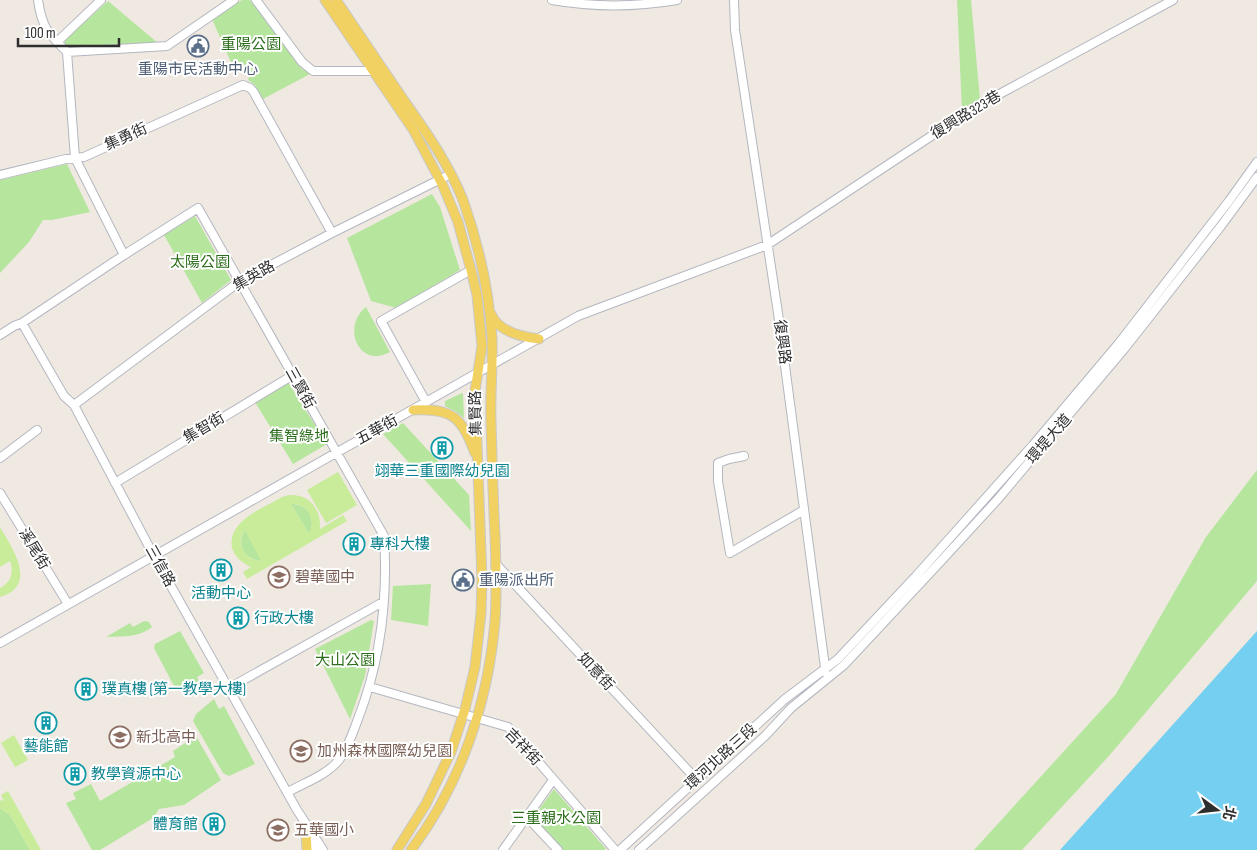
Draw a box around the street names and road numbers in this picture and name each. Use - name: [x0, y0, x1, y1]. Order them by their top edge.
- street label: 復興路323巷: [927, 87, 1005, 143]
- street label: 集勇街: [102, 119, 150, 155]
- street label: 集英路: [230, 257, 278, 295]
- street label: 復興路: [769, 318, 795, 366]
- street label: 三賢街: [281, 364, 319, 412]
- street label: 集賢路: [466, 390, 486, 436]
- street label: 集智街: [180, 408, 228, 448]
- street label: 環堤大道: [1022, 410, 1076, 468]
- street label: 五華街: [353, 411, 401, 449]
- street label: 溪尾街: [14, 525, 54, 573]
- street label: 三信路: [141, 542, 179, 590]
- street label: 如意街: [574, 649, 618, 695]
- street label: 環河北路三段: [681, 720, 761, 794]
- street label: 吉祥街: [501, 724, 545, 770]

